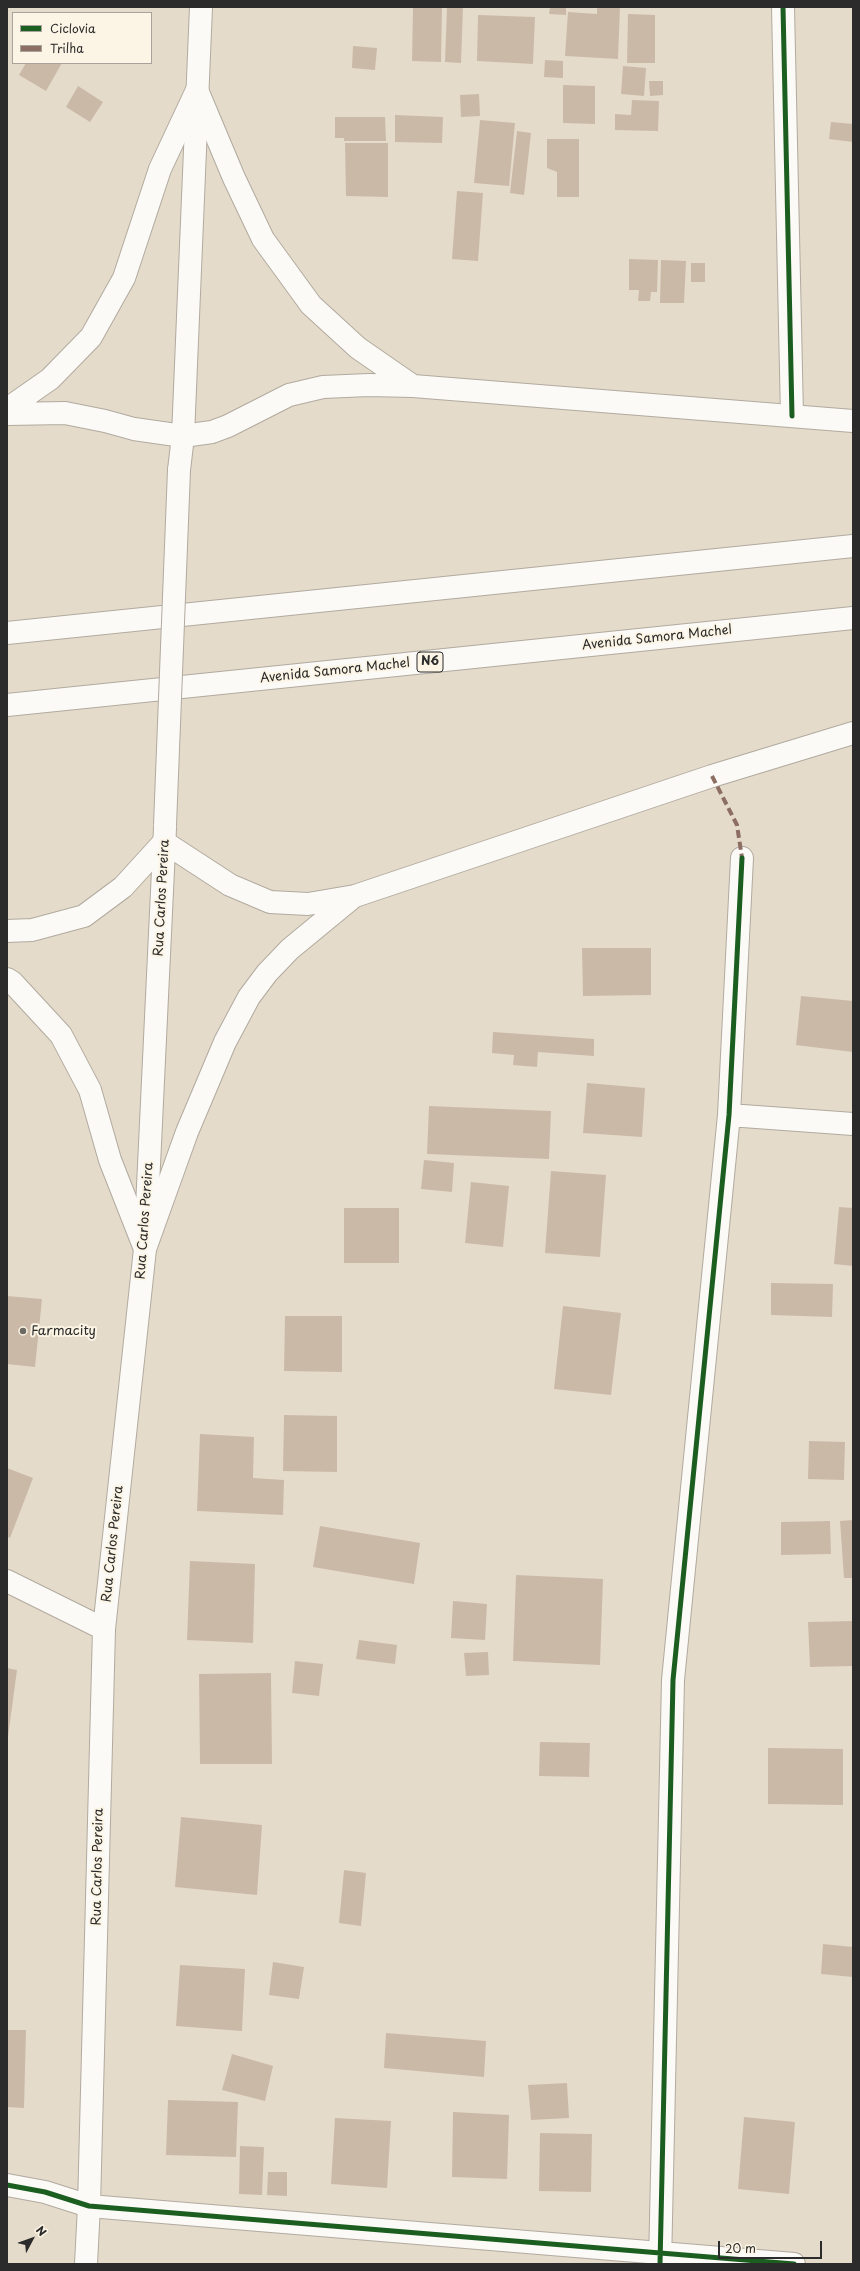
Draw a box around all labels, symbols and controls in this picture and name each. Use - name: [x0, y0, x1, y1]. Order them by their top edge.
- legend: [12, 12, 152, 64]
- text: Ciclovia: [50, 19, 96, 37]
- text: Trilha: [50, 39, 84, 57]
- street label: Avenida Samora Machel: [581, 622, 733, 654]
- road number: N6: [417, 652, 443, 672]
- street label: Avenida Samora Machel: [259, 655, 411, 687]
- street label: Rua Carlos Pereira: [151, 839, 173, 957]
- street label: Rua Carlos Pereira: [133, 1162, 157, 1280]
- place label: Farmacity: [31, 1323, 96, 1339]
- marker: Farmacity: [18, 1326, 28, 1336]
- street label: Rua Carlos Pereira: [99, 1485, 127, 1603]
- street label: Rua Carlos Pereira: [89, 1808, 107, 1926]
- north arrow: [12, 2219, 52, 2259]
- text: N: [32, 2222, 51, 2240]
- scale bar: [720, 2233, 824, 2259]
- text: 20 m: [725, 2239, 756, 2257]

